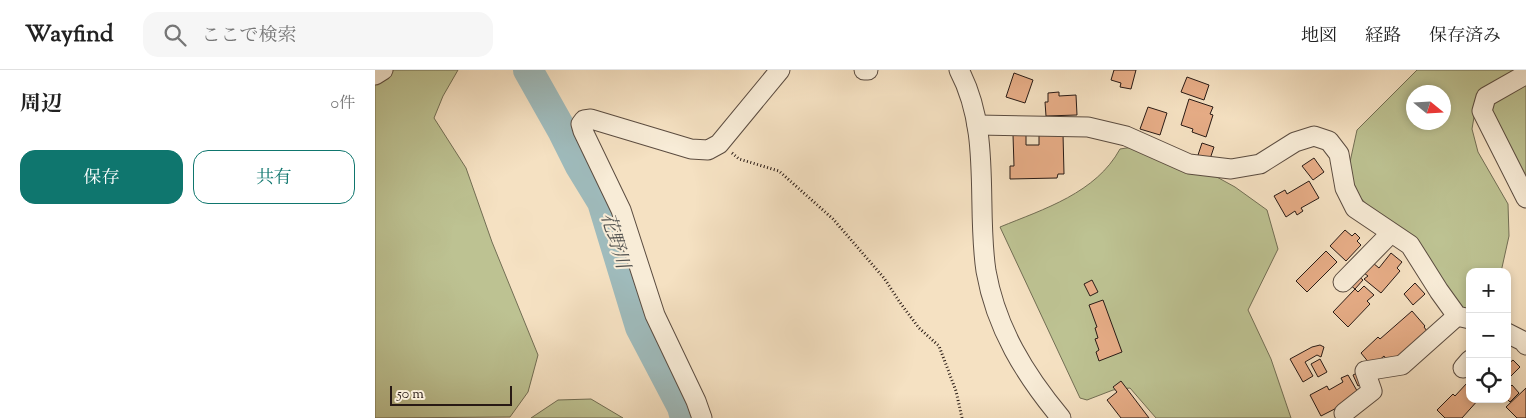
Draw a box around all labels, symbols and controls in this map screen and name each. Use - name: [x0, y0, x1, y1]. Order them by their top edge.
- search box: [143, 12, 493, 57]
- text: Wayfind: [25, 18, 113, 52]
- icon: search: [161, 21, 189, 49]
- text: ここで検索: [201, 23, 296, 50]
- text: 地図: [1301, 24, 1337, 50]
- text: 経路: [1365, 24, 1401, 50]
- text: 保存済み: [1429, 24, 1501, 50]
- north arrow: [1406, 85, 1451, 130]
- text: 周辺: [20, 90, 62, 120]
- text: 0件: [331, 93, 355, 116]
- button: 保存: [20, 150, 183, 204]
- button: 共有: [193, 150, 355, 204]
- water label: 花野川: [593, 210, 636, 274]
- map controls: [1466, 268, 1511, 403]
- button: +: [1466, 268, 1511, 313]
- button: −: [1466, 313, 1511, 358]
- button: locate: [1466, 358, 1511, 403]
- scale bar: [390, 383, 513, 406]
- text: 50 m: [397, 385, 424, 405]

